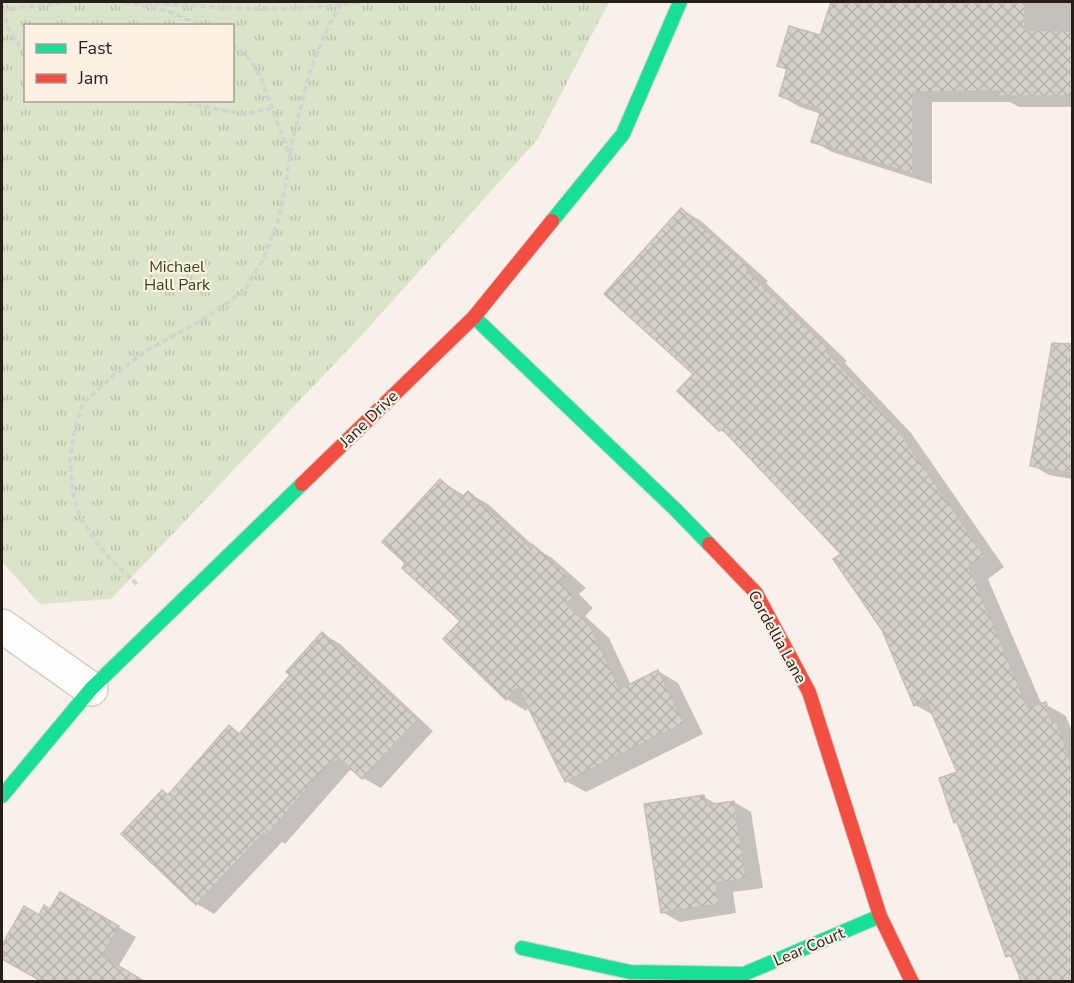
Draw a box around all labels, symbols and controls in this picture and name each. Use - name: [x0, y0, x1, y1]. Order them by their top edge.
- legend: [24, 24, 234, 102]
- text: Fast: [78, 36, 113, 60]
- text: Jam: [77, 66, 109, 90]
- park label: Michael Hall Park: [144, 256, 211, 296]
- street label: Jane Drive: [334, 386, 403, 453]
- street label: Cordellia Lane: [742, 587, 812, 687]
- street label: Lear Court: [770, 922, 848, 972]

